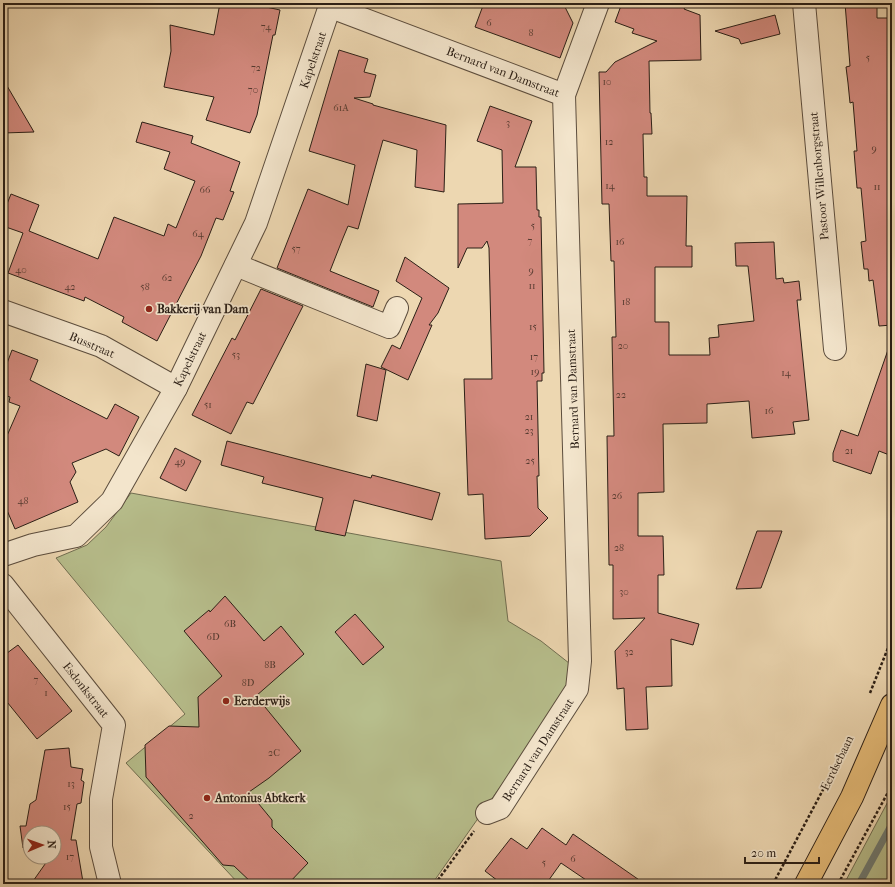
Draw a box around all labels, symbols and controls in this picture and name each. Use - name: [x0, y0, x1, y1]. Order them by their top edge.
- house number: 6: [486, 17, 492, 29]
- house number: 74: [261, 21, 272, 33]
- house number: 8: [528, 27, 534, 39]
- street label: Kapelstraat: [297, 29, 330, 90]
- street label: Bernard van Damstraat: [444, 44, 562, 100]
- house number: 5: [866, 52, 870, 64]
- house number: 72: [251, 62, 261, 74]
- house number: 10: [602, 76, 612, 88]
- house number: 70: [248, 84, 258, 96]
- house number: 61A: [333, 102, 349, 114]
- street label: Pastoor Willenborgstraat: [806, 111, 832, 241]
- house number: 3: [506, 117, 510, 129]
- house number: 12: [605, 136, 613, 148]
- house number: 9: [871, 143, 877, 155]
- house number: 14: [605, 180, 616, 192]
- house number: 11: [873, 181, 881, 193]
- house number: 66: [200, 184, 211, 196]
- house number: 5: [531, 220, 535, 232]
- house number: 64: [192, 228, 205, 240]
- house number: 7: [528, 235, 533, 247]
- house number: 16: [616, 236, 625, 248]
- house number: 57: [291, 243, 301, 255]
- house number: 40: [15, 264, 27, 276]
- house number: 9: [528, 265, 534, 277]
- house number: 62: [162, 272, 172, 284]
- house number: 11: [528, 280, 536, 292]
- house number: 42: [64, 281, 76, 293]
- house number: 58: [140, 281, 150, 293]
- house number: 18: [622, 296, 630, 308]
- place label: Bakkerij van Dam: [157, 302, 249, 316]
- marker: Bakkerij van Dam: [144, 304, 154, 314]
- house number: 15: [529, 321, 537, 333]
- street label: Bernard van Damstraat: [564, 328, 582, 449]
- street label: Busstraat: [67, 329, 118, 361]
- street label: Kapelstraat: [171, 329, 210, 389]
- house number: 20: [618, 340, 628, 352]
- house number: 53: [232, 349, 240, 361]
- house number: 17: [530, 351, 538, 363]
- house number: 19: [531, 366, 539, 378]
- house number: 14: [781, 367, 792, 379]
- house number: 22: [616, 389, 626, 401]
- house number: 51: [204, 399, 212, 411]
- house number: 16: [765, 405, 774, 417]
- house number: 21: [525, 411, 533, 423]
- house number: 23: [524, 425, 534, 437]
- house number: 21: [845, 445, 853, 457]
- house number: 25: [525, 455, 535, 467]
- house number: 49: [174, 456, 186, 468]
- house number: 26: [612, 490, 623, 502]
- house number: 48: [18, 495, 28, 507]
- house number: 28: [614, 542, 624, 554]
- house number: 30: [619, 586, 629, 598]
- house number: 6B: [224, 618, 236, 630]
- house number: 6D: [206, 631, 220, 643]
- house number: 32: [624, 646, 634, 658]
- street label: Esdonkstraat: [60, 659, 112, 721]
- house number: 8B: [264, 659, 276, 671]
- house number: 7: [34, 674, 39, 686]
- house number: 8D: [242, 677, 255, 689]
- house number: 1: [44, 687, 48, 699]
- place label: Eerderwijs: [234, 694, 290, 708]
- street label: Bernard van Damstraat: [499, 695, 577, 804]
- marker: Eerderwijs: [221, 696, 231, 706]
- street label: Eerdsebaan: [818, 733, 856, 793]
- house number: 2C: [268, 747, 280, 759]
- house number: 13: [67, 778, 75, 790]
- place label: Antonius Abtkerk: [214, 791, 306, 805]
- marker: Antonius Abtkerk: [202, 793, 212, 803]
- house number: 15: [63, 801, 71, 813]
- house number: 2: [188, 810, 194, 822]
- north arrow: [22, 825, 62, 865]
- scale bar: [745, 839, 819, 865]
- text: N: [45, 840, 58, 850]
- text: 20 m: [751, 846, 776, 860]
- house number: 17: [66, 851, 74, 863]
- house number: 6: [570, 853, 576, 865]
- house number: 5: [542, 857, 546, 869]

